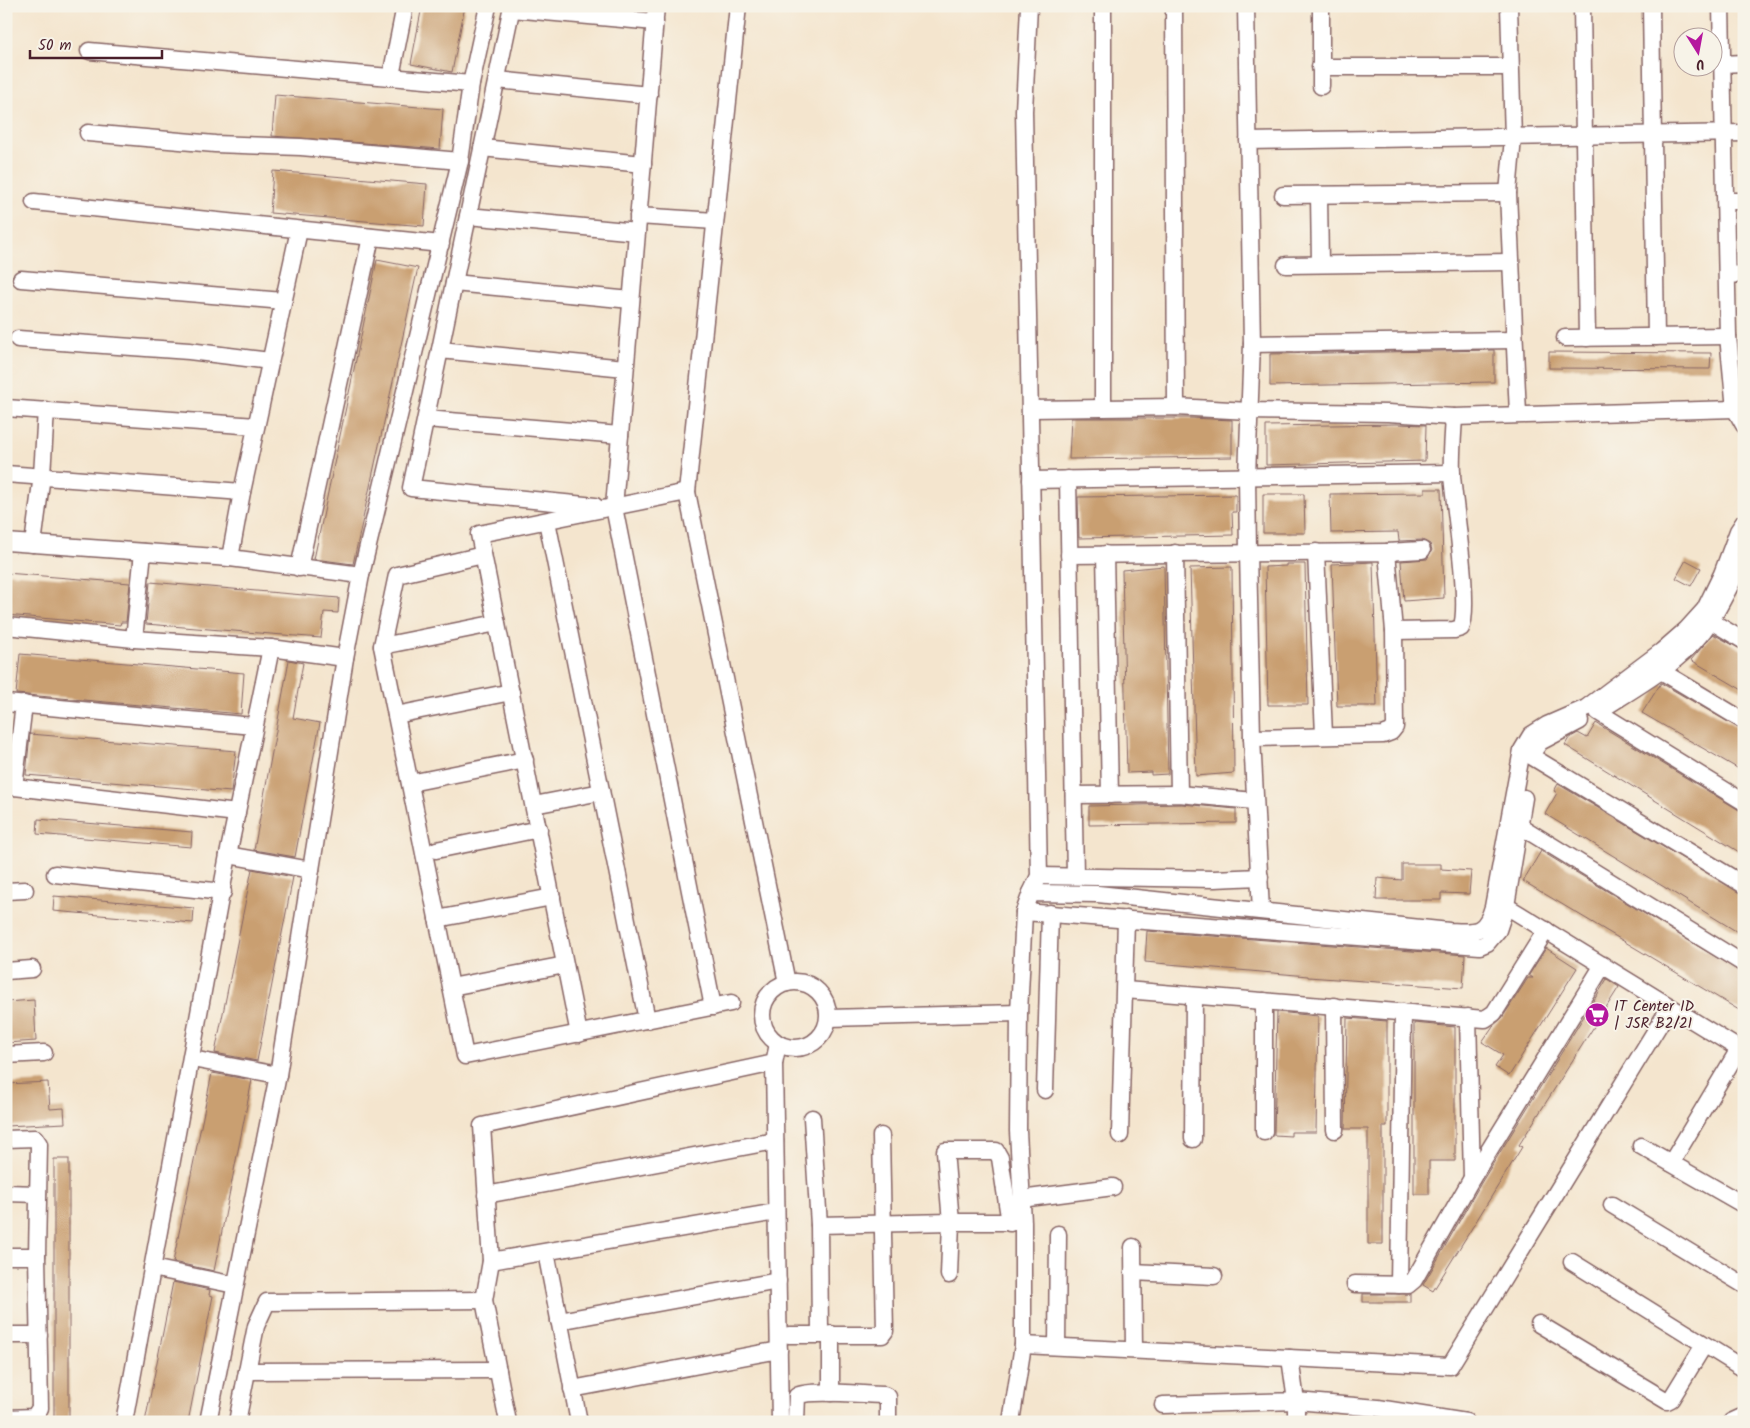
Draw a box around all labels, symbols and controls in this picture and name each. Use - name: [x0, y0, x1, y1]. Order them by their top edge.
- scale bar: [30, 28, 162, 60]
- north arrow: [1672, 28, 1722, 78]
- text: 50 m: [38, 34, 72, 58]
- text: U: [1693, 52, 1706, 75]
- place label: IT Center ID | JSR B2/21: [1614, 995, 1695, 1036]
- supermarket icon: IT Center ID | JSR B2/21: [1584, 1002, 1610, 1028]

